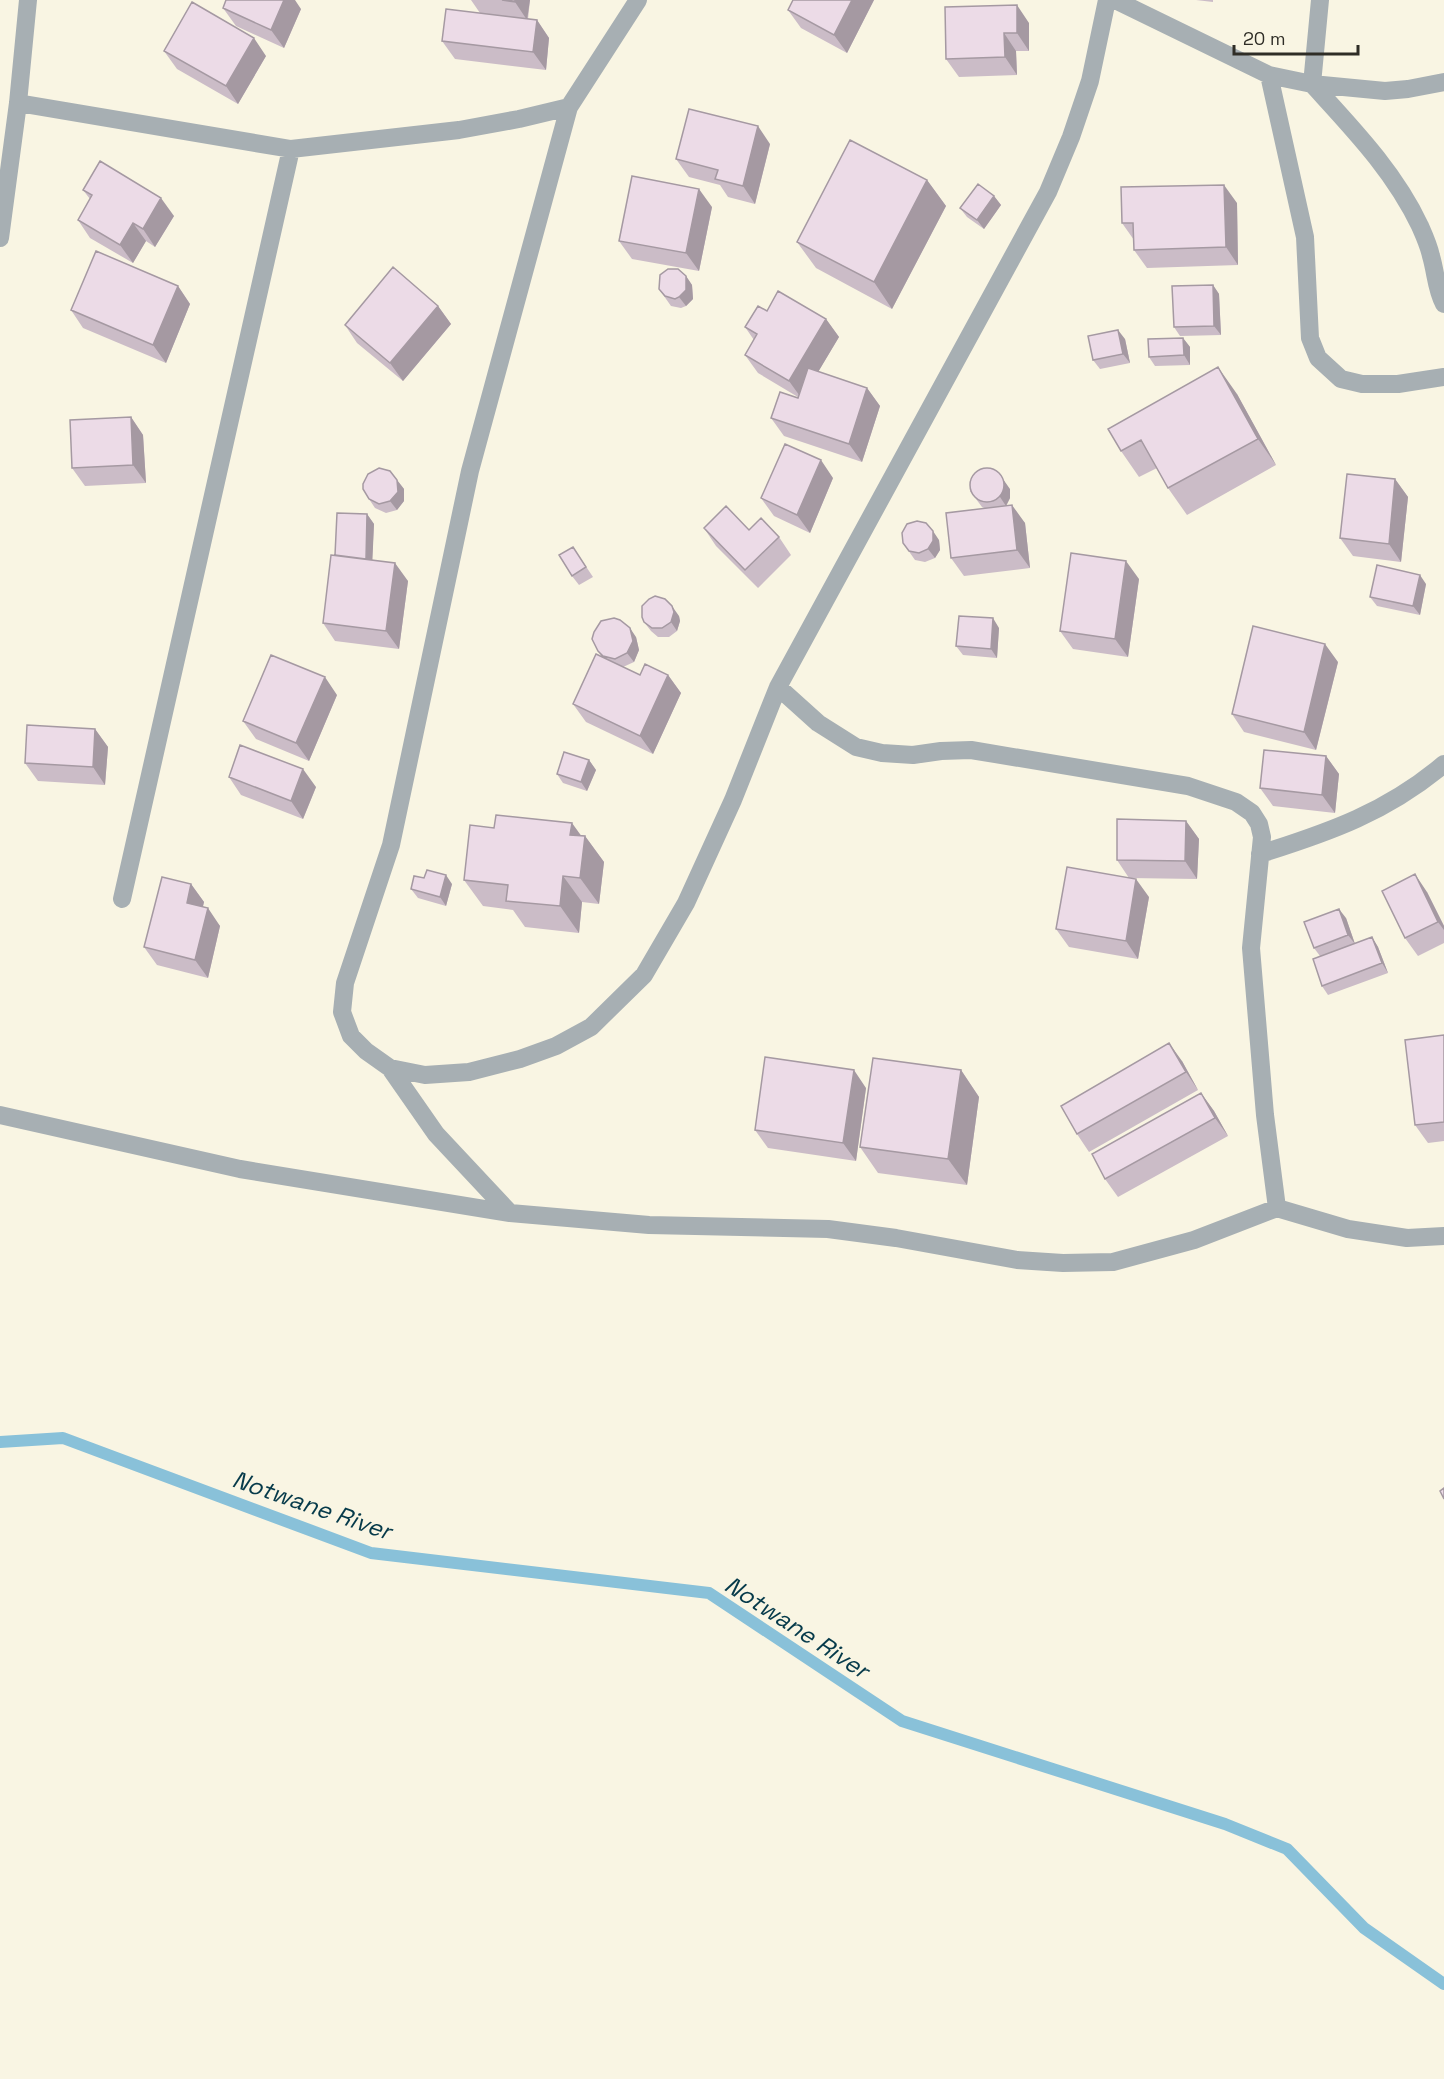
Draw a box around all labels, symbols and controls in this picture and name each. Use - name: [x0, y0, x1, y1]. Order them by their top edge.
- scale bar: [1234, 18, 1358, 56]
- text: 20 m: [1243, 27, 1286, 50]
- water label: Notwane River: [228, 1463, 398, 1548]
- water label: Notwane River: [719, 1569, 878, 1687]

